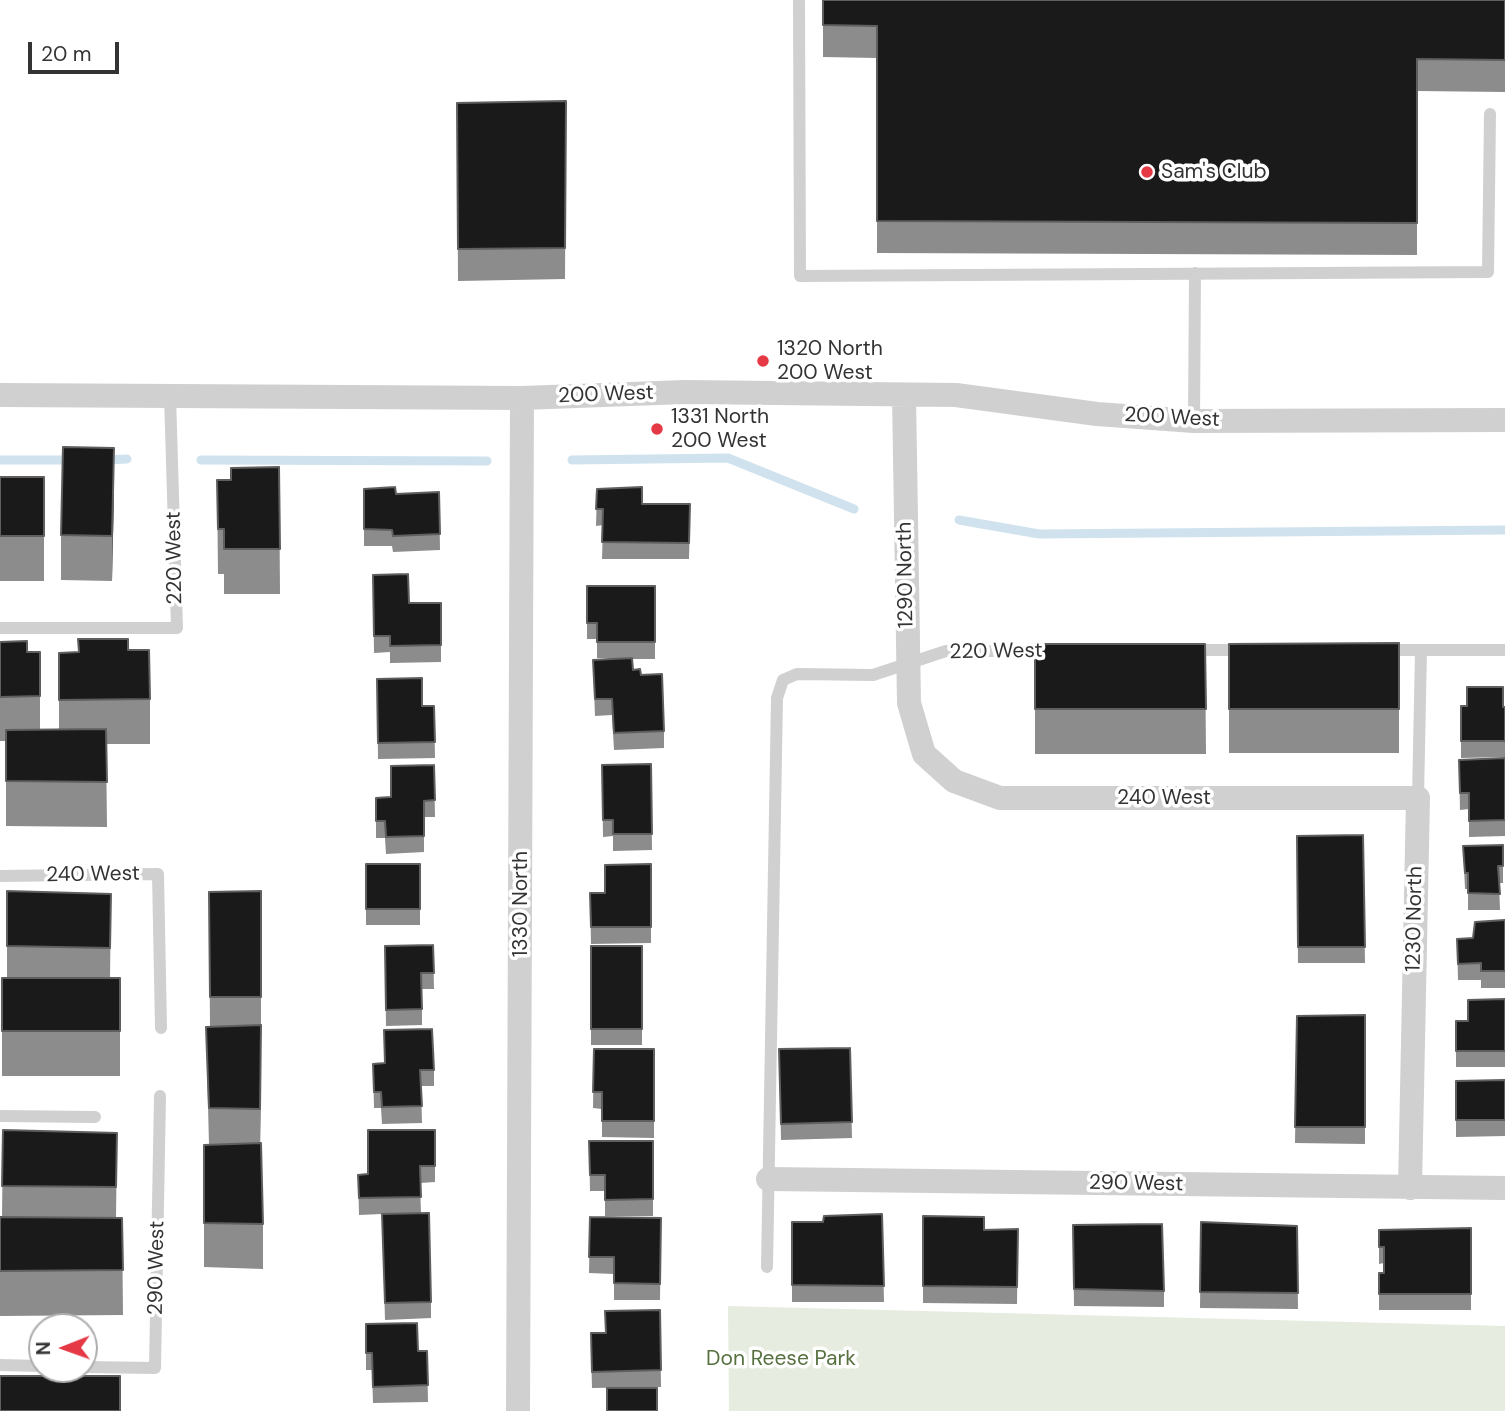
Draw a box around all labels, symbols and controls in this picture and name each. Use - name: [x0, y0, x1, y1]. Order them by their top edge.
- scale bar: [32, 28, 122, 72]
- text: 20 m: [41, 40, 92, 68]
- place label: Sam's Club: [1161, 159, 1267, 185]
- marker: Sam's Club: [1139, 164, 1155, 180]
- place label: 1320 North 200 West: [777, 336, 883, 386]
- marker: 1320 North 200 West: [755, 353, 771, 369]
- street label: 200 West: [558, 381, 654, 409]
- street label: 200 West: [1124, 403, 1220, 433]
- place label: 1331 North 200 West: [671, 404, 769, 454]
- marker: 1331 North 200 West: [649, 421, 665, 437]
- street label: 220 West: [162, 511, 188, 605]
- street label: 1290 North: [892, 521, 920, 629]
- street label: 220 West: [949, 639, 1043, 665]
- street label: 240 West: [1117, 785, 1211, 811]
- street label: 1330 North: [508, 851, 534, 957]
- street label: 240 West: [46, 862, 140, 888]
- street label: 1230 North: [1401, 866, 1429, 972]
- street label: 290 West: [1089, 1171, 1183, 1197]
- street label: 290 West: [144, 1221, 170, 1315]
- north arrow: [28, 1313, 98, 1383]
- text: N: [31, 1341, 56, 1355]
- park label: Don Reese Park: [706, 1346, 856, 1372]

